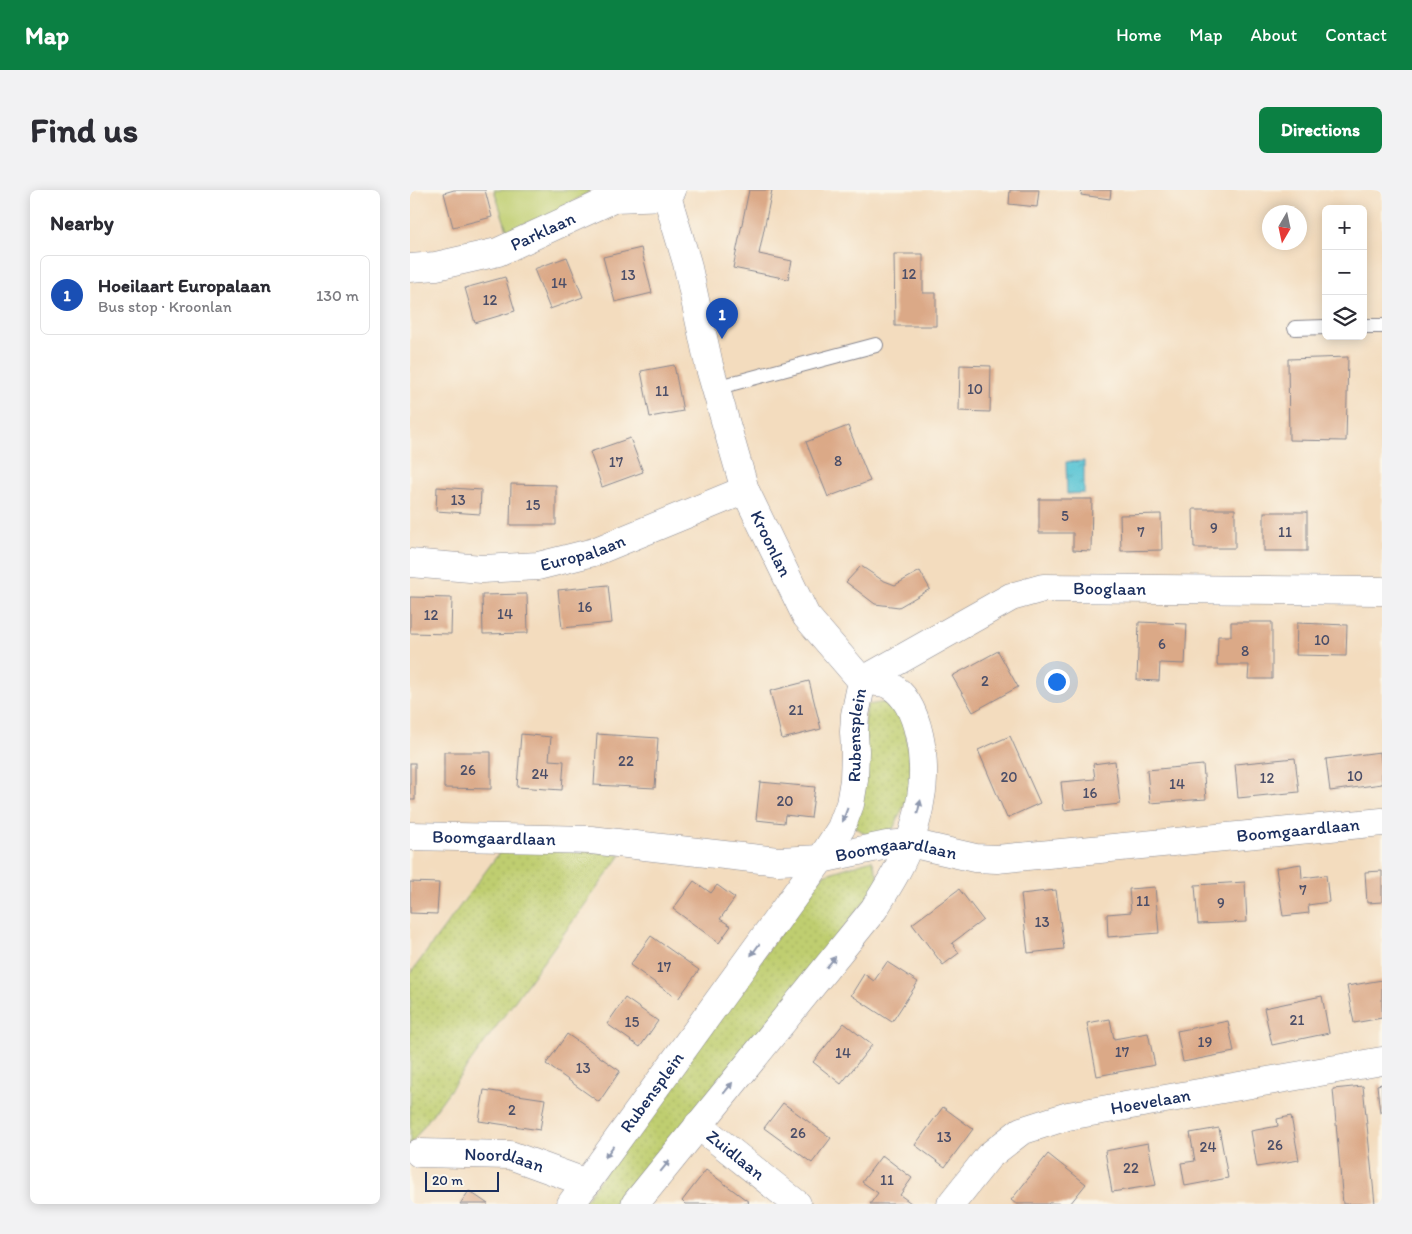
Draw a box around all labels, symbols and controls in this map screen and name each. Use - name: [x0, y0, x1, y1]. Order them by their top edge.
- text: Map: [25, 21, 69, 50]
- text: Home: [1116, 24, 1162, 46]
- text: Map: [1190, 24, 1223, 46]
- text: About: [1251, 24, 1297, 46]
- text: Contact: [1325, 24, 1387, 46]
- button: Directions: [1259, 107, 1382, 153]
- text: Find us: [30, 109, 138, 151]
- north arrow: [1262, 205, 1307, 250]
- map controls: [1322, 205, 1367, 340]
- button: +: [1322, 205, 1367, 250]
- street label: Parklaan: [507, 207, 579, 256]
- text: Nearby: [50, 210, 114, 235]
- button: −: [1322, 250, 1367, 295]
- house number: 12: [902, 265, 917, 283]
- house number: 13: [620, 266, 636, 284]
- text: Hoeilaart Europalaan: [98, 274, 271, 297]
- house number: 14: [551, 274, 567, 292]
- text: 1: [63, 286, 71, 305]
- text: 130 m: [316, 286, 359, 305]
- house number: 12: [483, 291, 498, 309]
- button: layers: [1322, 295, 1367, 340]
- text: Bus stop · Kroonlan: [98, 297, 232, 316]
- pin: 1: [706, 298, 738, 339]
- house number: 10: [967, 380, 983, 398]
- house number: 11: [655, 382, 669, 400]
- house number: 8: [834, 452, 842, 470]
- house number: 17: [609, 453, 624, 471]
- house number: 13: [450, 491, 466, 509]
- house number: 15: [526, 496, 541, 514]
- street label: Kroonlan: [746, 507, 796, 580]
- house number: 5: [1061, 507, 1069, 525]
- house number: 9: [1210, 519, 1218, 537]
- house number: 7: [1137, 523, 1145, 541]
- house number: 11: [1278, 523, 1292, 541]
- street label: Europalaan: [538, 529, 629, 576]
- street label: Booglaan: [1073, 577, 1146, 600]
- house number: 16: [578, 598, 593, 616]
- house number: 14: [497, 605, 513, 623]
- house number: 12: [424, 606, 439, 624]
- house number: 10: [1314, 631, 1330, 649]
- house number: 6: [1158, 635, 1166, 653]
- house number: 8: [1241, 642, 1249, 660]
- your location: [1044, 669, 1070, 695]
- house number: 2: [981, 672, 989, 690]
- street label: Rubensplein: [843, 686, 871, 783]
- house number: 21: [789, 701, 803, 719]
- house number: 22: [618, 752, 634, 770]
- house number: 26: [460, 761, 476, 779]
- house number: 24: [532, 765, 548, 783]
- house number: 10: [1347, 767, 1363, 785]
- house number: 20: [1000, 768, 1018, 786]
- house number: 12: [1260, 769, 1275, 787]
- house number: 14: [1169, 775, 1185, 793]
- house number: 16: [1083, 784, 1098, 802]
- house number: 20: [776, 792, 794, 810]
- one-way arrow: [915, 800, 923, 815]
- one-way arrow: [841, 808, 848, 823]
- street label: Boomgaardlaan: [1235, 813, 1361, 847]
- street label: Boomgaardlaan: [432, 825, 556, 850]
- street label: Boomgaardlaan: [833, 832, 959, 867]
- house number: 7: [1299, 881, 1307, 899]
- house number: 11: [1136, 892, 1150, 910]
- house number: 9: [1217, 894, 1225, 912]
- house number: 13: [1034, 913, 1050, 931]
- one-way arrow: [750, 943, 760, 957]
- one-way arrow: [825, 955, 836, 968]
- house number: 17: [657, 958, 672, 976]
- house number: 21: [1290, 1011, 1304, 1029]
- house number: 15: [625, 1013, 640, 1031]
- house number: 19: [1198, 1033, 1213, 1051]
- house number: 17: [1115, 1043, 1130, 1061]
- house number: 14: [835, 1044, 851, 1062]
- street label: Rubensplein: [615, 1047, 689, 1137]
- house number: 13: [575, 1059, 591, 1077]
- one-way arrow: [723, 1081, 734, 1094]
- street label: Hoevelaan: [1109, 1084, 1192, 1119]
- house number: 2: [508, 1101, 516, 1119]
- house number: 26: [790, 1124, 806, 1142]
- street label: Zuidlaan: [702, 1125, 769, 1185]
- house number: 13: [936, 1128, 952, 1146]
- house number: 26: [1267, 1136, 1283, 1154]
- house number: 24: [1200, 1138, 1216, 1156]
- street label: Noordlaan: [464, 1143, 547, 1178]
- one-way arrow: [604, 1146, 614, 1159]
- house number: 22: [1123, 1159, 1139, 1177]
- one-way arrow: [660, 1160, 671, 1173]
- scale bar: [425, 1169, 499, 1192]
- house number: 11: [880, 1171, 894, 1189]
- text: 20 m: [432, 1172, 463, 1189]

